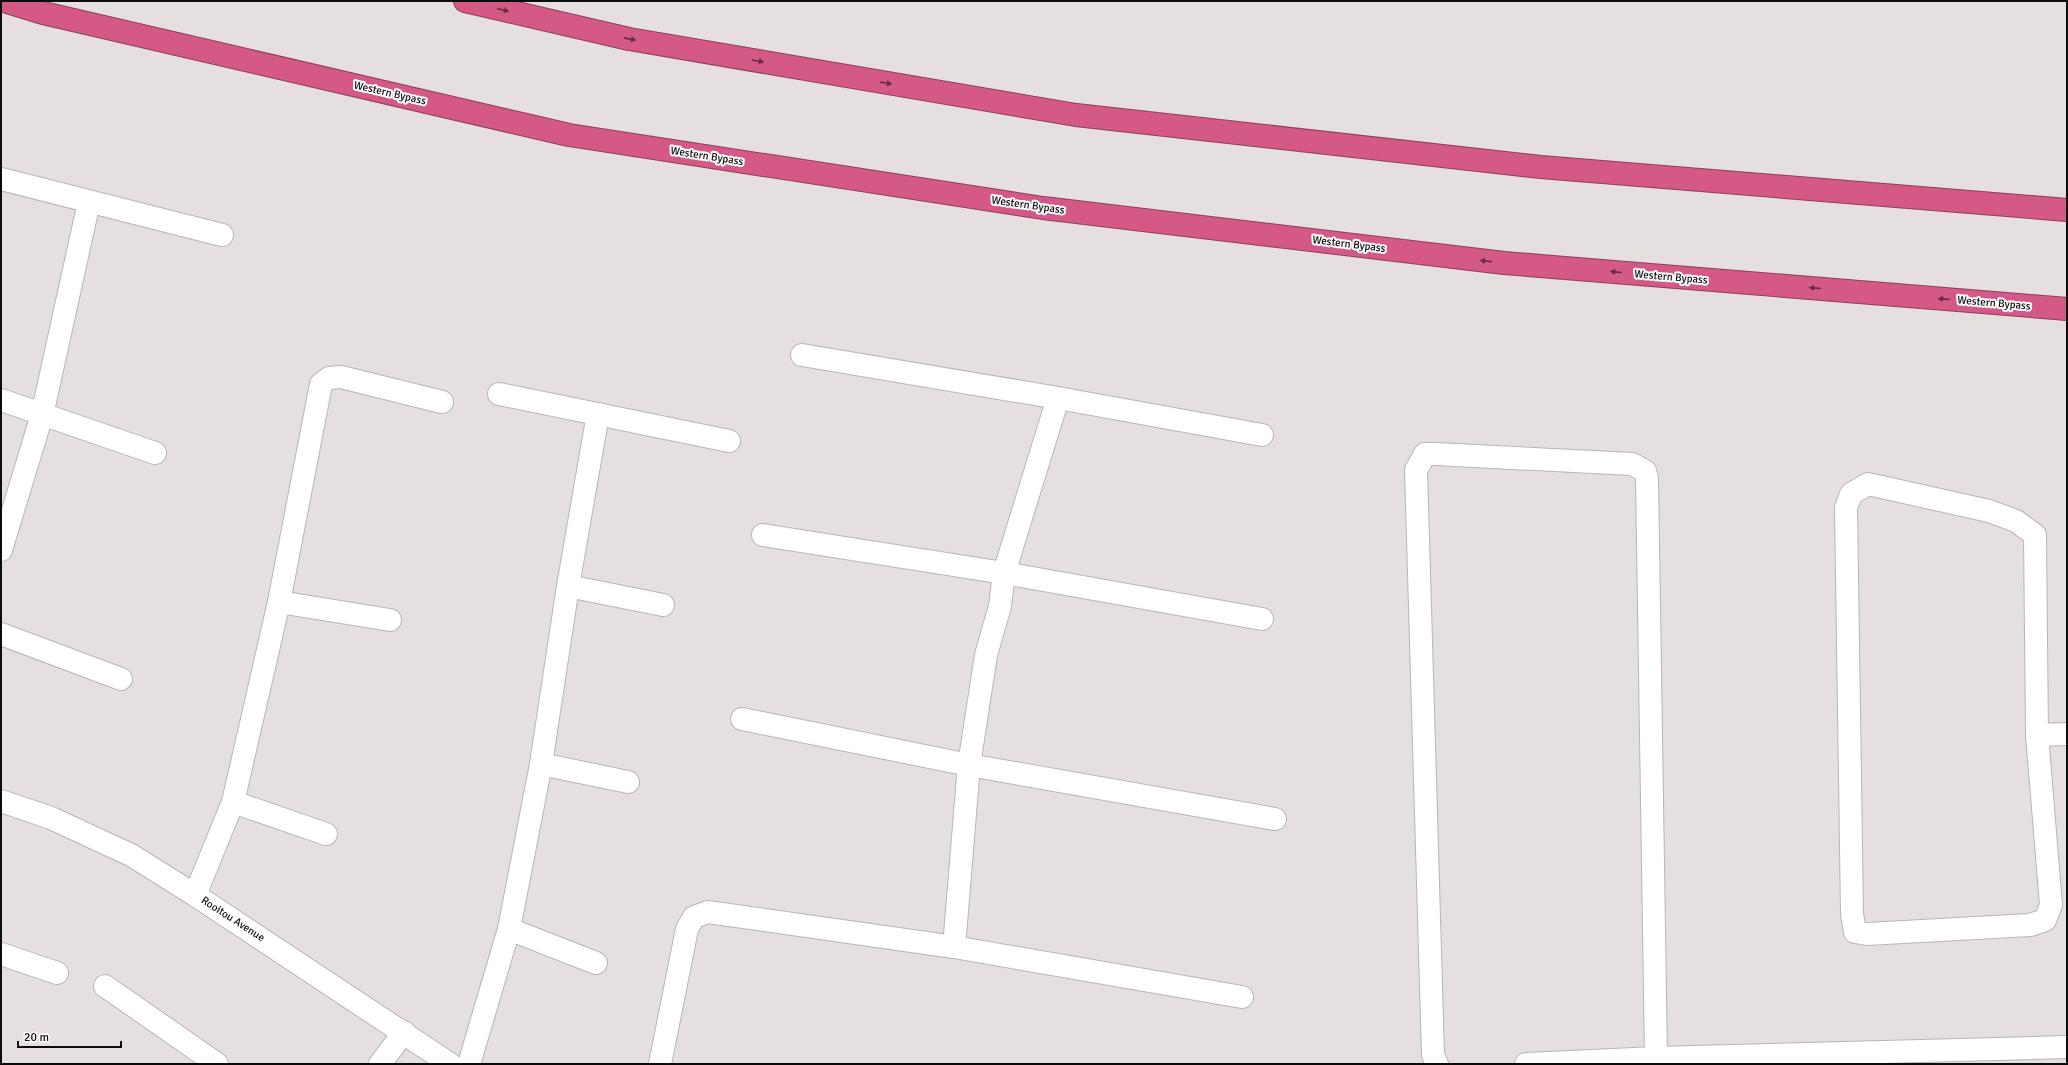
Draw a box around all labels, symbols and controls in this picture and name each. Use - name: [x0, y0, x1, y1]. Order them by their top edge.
- one-way arrow: [497, 7, 509, 13]
- one-way arrow: [624, 37, 636, 43]
- one-way arrow: [752, 58, 764, 64]
- street label: Western Bypass: [353, 78, 428, 108]
- one-way arrow: [880, 80, 892, 86]
- street label: Western Bypass: [670, 144, 745, 168]
- street label: Western Bypass: [991, 193, 1066, 217]
- street label: Western Bypass: [1312, 233, 1387, 255]
- one-way arrow: [1480, 257, 1492, 264]
- street label: Western Bypass: [1634, 267, 1708, 287]
- one-way arrow: [1609, 269, 1622, 275]
- one-way arrow: [1809, 285, 1821, 292]
- street label: Western Bypass: [1957, 293, 2031, 313]
- one-way arrow: [1938, 296, 1950, 302]
- street label: Rooitou Avenue: [199, 894, 267, 944]
- scale bar: [18, 1023, 121, 1049]
- text: 20 m: [24, 1030, 49, 1045]

